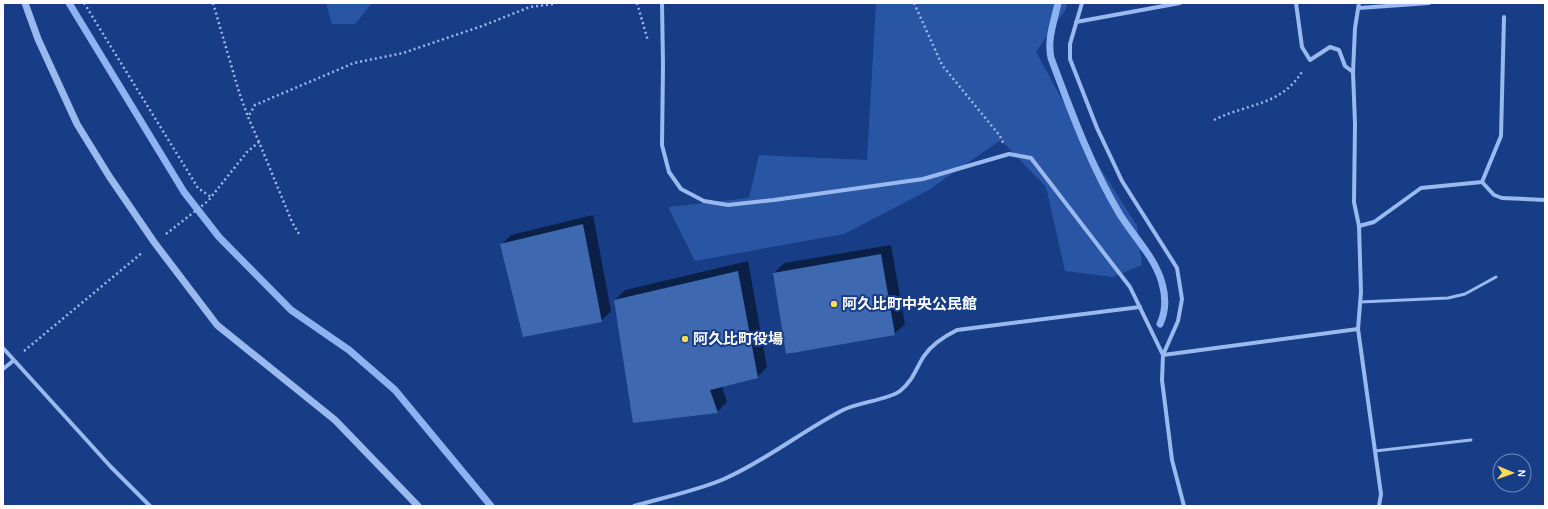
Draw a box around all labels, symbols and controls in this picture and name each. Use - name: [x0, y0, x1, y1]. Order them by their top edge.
- place label: 阿久比町中央公民館: [842, 295, 977, 313]
- marker: 阿久比町中央公民館: [829, 299, 839, 309]
- place label: 阿久比町役場: [693, 330, 783, 348]
- marker: 阿久比町役場: [680, 334, 690, 344]
- north arrow: [1492, 453, 1532, 493]
- text: N: [1515, 469, 1528, 478]

